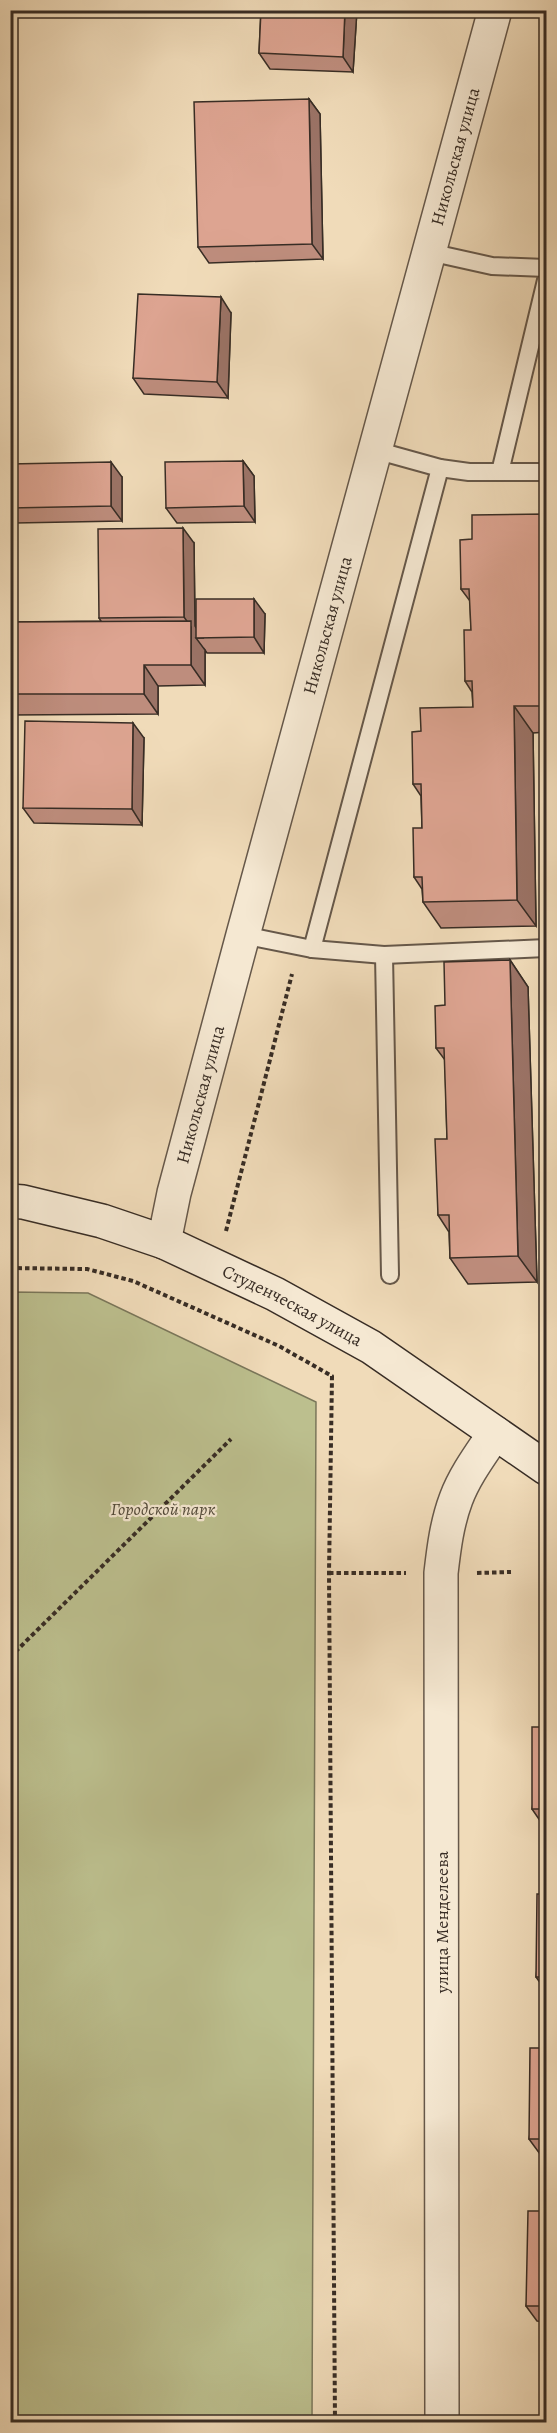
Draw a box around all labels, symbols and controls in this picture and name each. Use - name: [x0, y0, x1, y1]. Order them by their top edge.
- street label: Никольская улица: [425, 84, 486, 228]
- street label: Никольская улица: [297, 553, 358, 697]
- street label: Никольская улица: [170, 1022, 230, 1166]
- street label: Студенческая улица: [218, 1259, 367, 1352]
- park label: Городской парк: [110, 1497, 216, 1521]
- street label: улица Менделеева: [430, 1850, 454, 1994]

